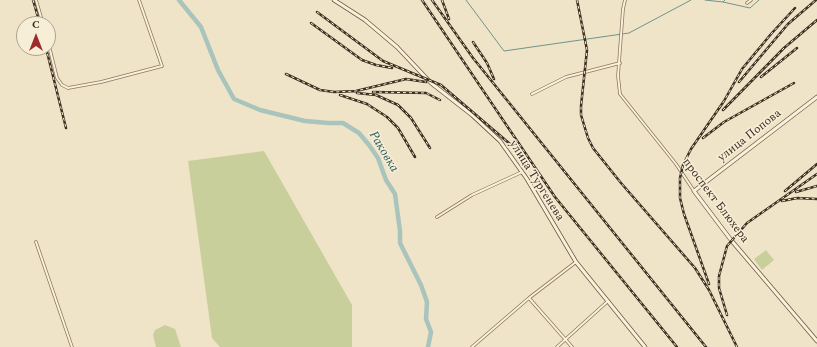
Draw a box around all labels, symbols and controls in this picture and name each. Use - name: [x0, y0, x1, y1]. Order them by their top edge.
- north arrow: [16, 16, 56, 56]
- text: С: [32, 16, 40, 33]
- street label: улица Попова: [715, 107, 785, 165]
- water label: Раковка: [365, 129, 401, 175]
- street label: улица Тургенева: [505, 138, 567, 224]
- street label: проспект Блюхера: [679, 156, 751, 246]

